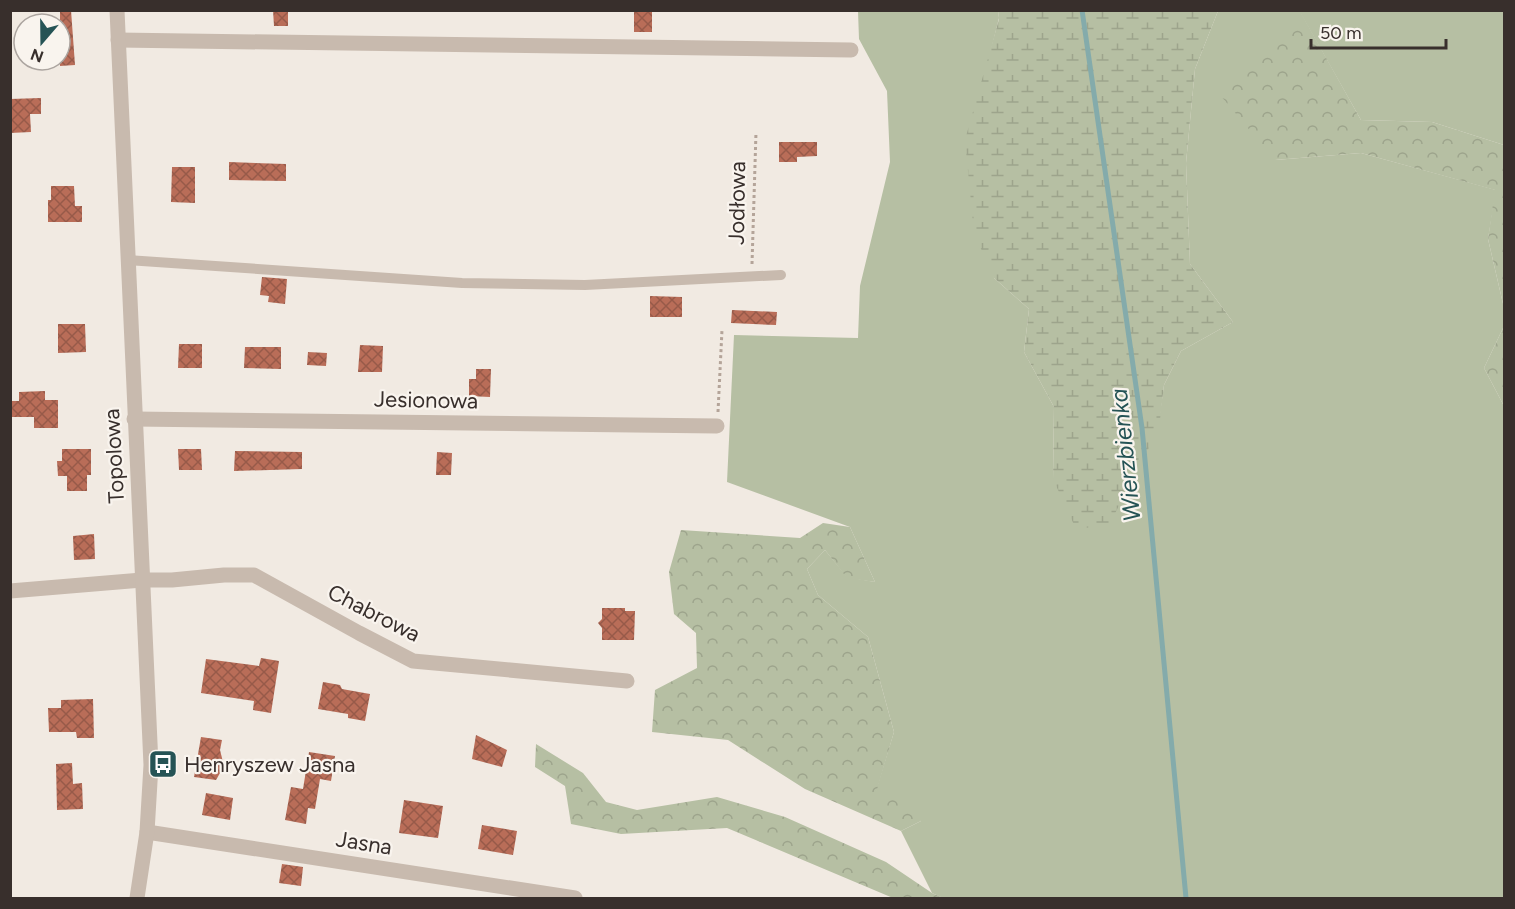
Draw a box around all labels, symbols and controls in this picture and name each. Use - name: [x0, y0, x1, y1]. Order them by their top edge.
- north arrow: [12, 12, 72, 72]
- scale bar: [1311, 12, 1446, 50]
- text: 50 m: [1320, 22, 1362, 44]
- text: N: [28, 45, 46, 67]
- street label: Jodłowa: [723, 161, 751, 245]
- street label: Jesionowa: [374, 386, 478, 414]
- water label: Wierzbienka: [1104, 387, 1146, 523]
- street label: Topolowa: [98, 408, 130, 504]
- street label: Chabrowa: [323, 578, 425, 648]
- bus stop icon: Henryszew Jasna: [147, 748, 179, 780]
- place label: Henryszew Jasna: [184, 751, 356, 778]
- street label: Jasna: [334, 825, 394, 861]

